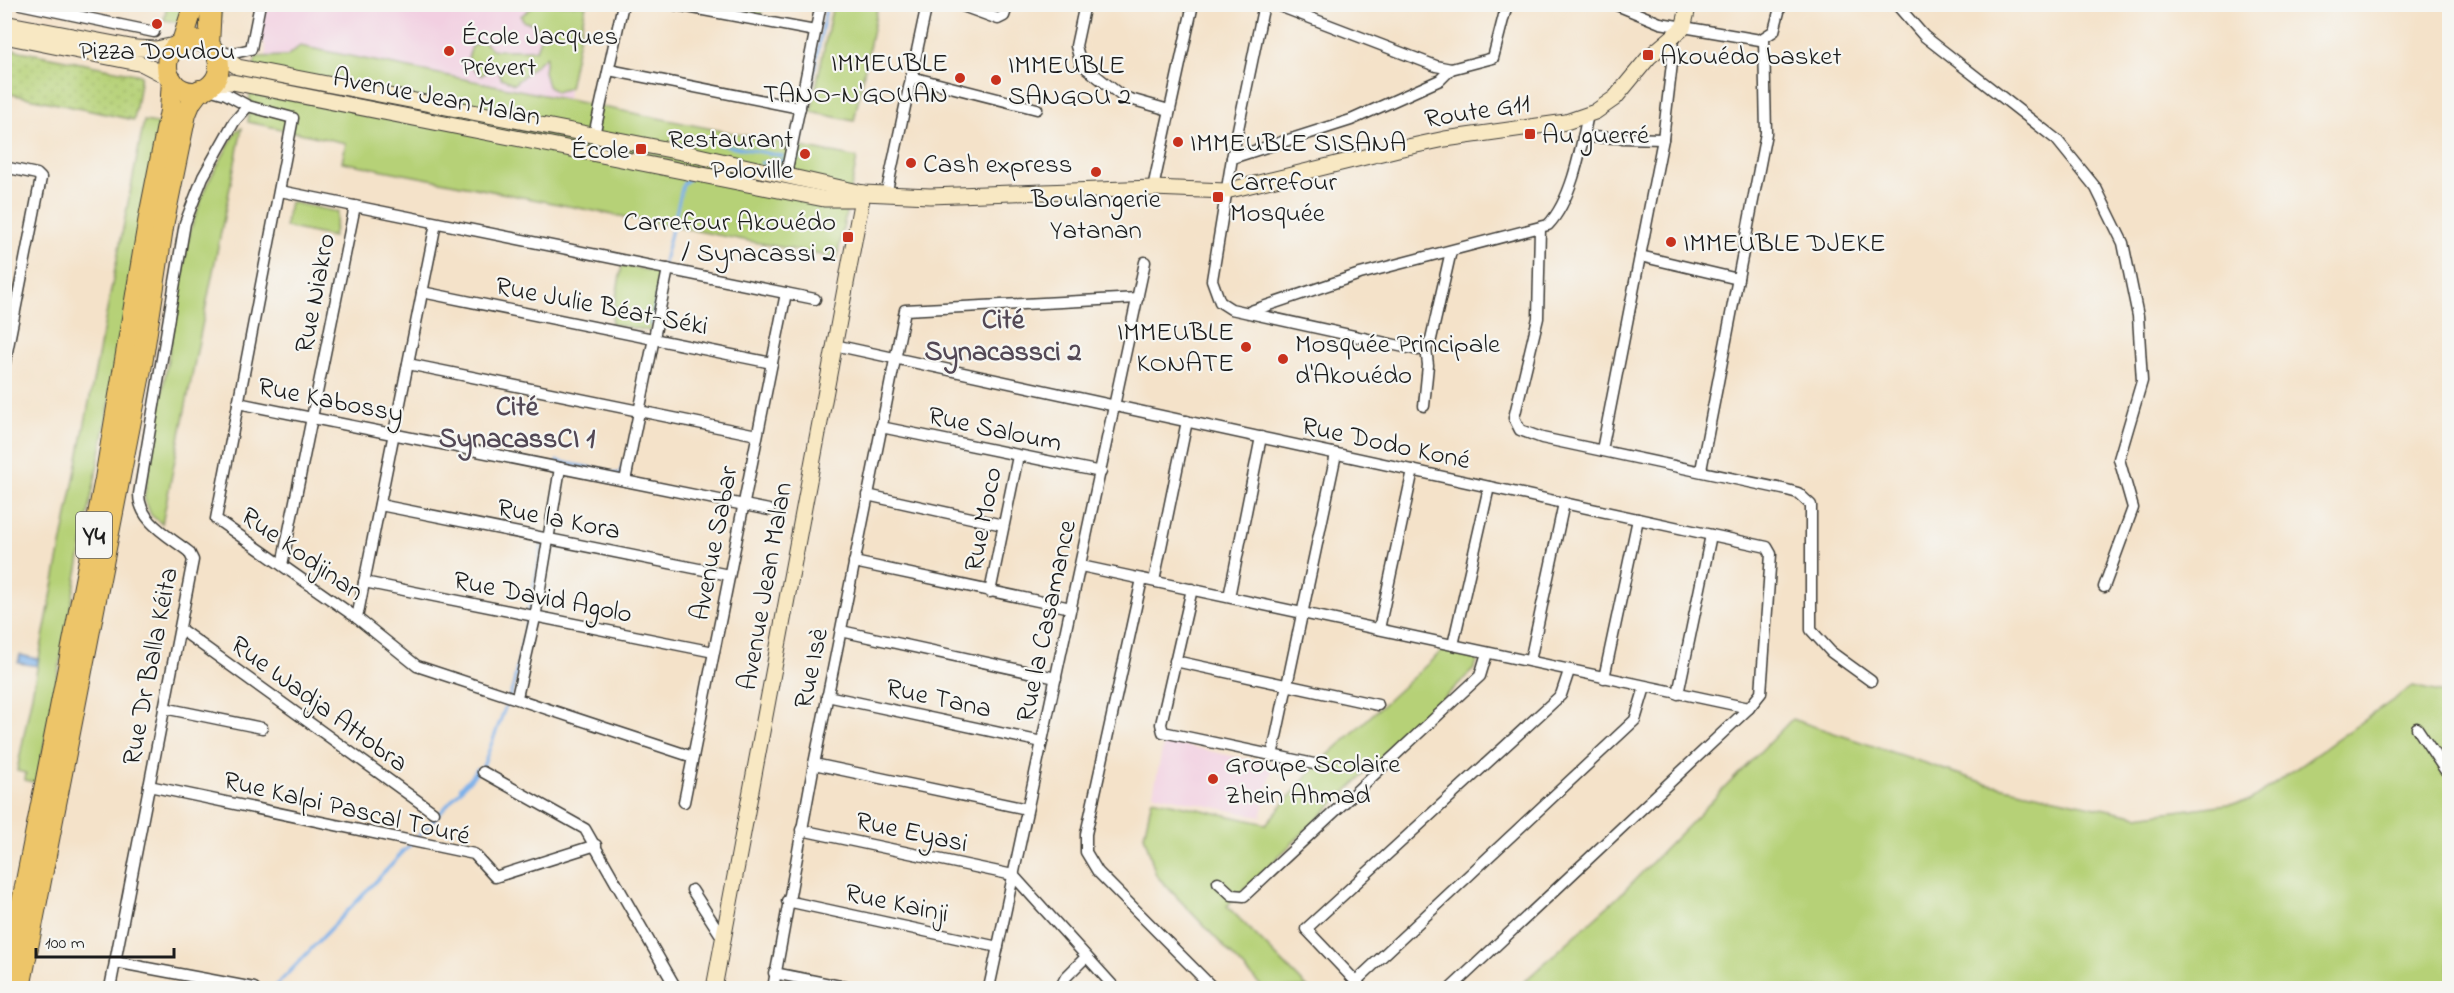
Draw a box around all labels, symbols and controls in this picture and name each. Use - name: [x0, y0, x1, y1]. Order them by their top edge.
- marker: Pizza Doudou: [150, 17, 164, 31]
- place label: École Jacques Prévert: [461, 18, 618, 88]
- place label: Pizza Doudou: [79, 33, 235, 72]
- place label: Akouédo basket: [1660, 38, 1842, 77]
- marker: École Jacques Prévert: [442, 44, 456, 58]
- place label: IMMEUBLE TANO-N'GOUAN: [763, 45, 948, 115]
- place label: IMMEUBLE SANGOU 2: [1008, 47, 1131, 117]
- marker: Akouédo basket: [1641, 48, 1655, 62]
- street label: Avenue Jean Malan: [329, 59, 544, 138]
- marker: IMMEUBLE TANO-N'GOUAN: [953, 71, 967, 85]
- marker: IMMEUBLE SANGOU 2: [989, 73, 1003, 87]
- street label: Route G11: [1422, 85, 1533, 140]
- place label: Au guerré: [1542, 117, 1650, 156]
- place label: Restaurant Poloville: [668, 121, 794, 191]
- place label: IMMEUBLE SISANA: [1190, 125, 1406, 164]
- marker: Au guerré: [1523, 127, 1537, 141]
- place label: École: [571, 132, 630, 171]
- marker: IMMEUBLE SISANA: [1171, 135, 1185, 149]
- marker: École: [634, 142, 648, 156]
- place label: Cash express: [923, 146, 1073, 185]
- marker: Restaurant Poloville: [798, 147, 812, 161]
- marker: Cash express: [904, 156, 918, 170]
- place label: Carrefour Mosquée: [1230, 164, 1338, 234]
- marker: Boulangerie Yatanan: [1089, 165, 1103, 179]
- place label: Boulangerie Yatanan: [1030, 181, 1162, 251]
- marker: Carrefour Mosquée: [1211, 190, 1225, 204]
- place label: Carrefour Akouédo / Synacassi 2: [623, 204, 836, 274]
- place label: IMMEUBLE DJEKE: [1683, 225, 1886, 264]
- street label: Rue Niakro: [286, 230, 347, 357]
- marker: Carrefour Akouédo / Synacassi 2: [841, 230, 855, 244]
- marker: IMMEUBLE DJEKE: [1664, 235, 1678, 249]
- street label: Rue Julie Béat-Séki: [492, 268, 711, 347]
- district label: Cité Synacassci 2: [925, 301, 1082, 374]
- place label: IMMEUBLE KONATE: [1117, 314, 1234, 384]
- place label: Mosquée Principale d'Akouédo: [1295, 326, 1501, 396]
- marker: IMMEUBLE KONATE: [1239, 340, 1253, 354]
- marker: Mosquée Principale d'Akouédo: [1276, 352, 1290, 366]
- street label: Rue Kabossy: [254, 368, 407, 435]
- district label: Cité SynacassCI 1: [439, 388, 595, 461]
- street label: Rue Saloum: [924, 397, 1065, 464]
- street label: Rue Dodo Koné: [1298, 408, 1474, 482]
- street label: Avenue Sabar: [681, 462, 750, 624]
- street label: Rue Moco: [955, 464, 1014, 575]
- street label: Avenue Jean Malan: [729, 479, 804, 694]
- street label: Rue la Kora: [493, 489, 624, 552]
- street label: Rue Kodjinan: [232, 498, 371, 612]
- road number: Y4: [76, 512, 112, 558]
- street label: Rue la Casamance: [1007, 516, 1088, 726]
- street label: Rue David Agolo: [450, 562, 635, 635]
- street label: Rue Dr Balla Kéita: [113, 564, 190, 769]
- street label: Rue Isè: [785, 624, 840, 712]
- street label: Rue Wadja Attobra: [221, 627, 416, 783]
- street label: Rue Tana: [882, 669, 995, 730]
- place label: Groupe Scolaire Zhein Ahmad: [1225, 746, 1401, 816]
- street label: Rue Kalpi Pascal Touré: [219, 762, 475, 857]
- marker: Groupe Scolaire Zhein Ahmad: [1206, 772, 1220, 786]
- street label: Rue Eyasi: [852, 803, 971, 864]
- street label: Rue Kainji: [841, 874, 952, 934]
- scale bar: [36, 921, 174, 959]
- text: 100 m: [45, 931, 85, 957]

